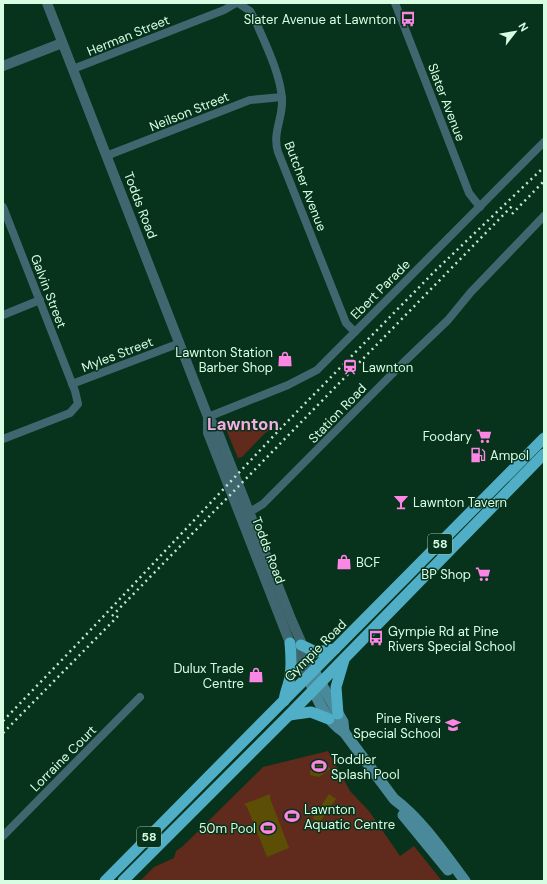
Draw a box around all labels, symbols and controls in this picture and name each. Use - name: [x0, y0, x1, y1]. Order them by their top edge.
- bus stop icon: Slater Avenue at Lawnton: [399, 10, 417, 28]
- street label: Herman Street: [84, 11, 172, 60]
- place label: Slater Avenue at Lawnton: [244, 11, 396, 28]
- north arrow: [495, 12, 535, 52]
- text: N: [516, 20, 532, 34]
- street label: Slater Avenue: [424, 61, 469, 144]
- street label: Neilson Street: [147, 88, 231, 135]
- street label: Butcher Avenue: [281, 139, 330, 234]
- street label: Todds Road: [120, 169, 161, 241]
- street label: Galvin Street: [27, 252, 70, 330]
- street label: Ebert Parade: [347, 256, 414, 323]
- street label: Myles Street: [79, 333, 155, 376]
- place label: Lawnton Station Barber Shop: [175, 344, 273, 376]
- shop icon: Lawnton Station Barber Shop: [276, 350, 294, 368]
- station icon: Lawnton: [341, 358, 359, 376]
- place label: Lawnton: [362, 359, 413, 376]
- street label: Station Road: [305, 380, 370, 447]
- district label: Lawnton: [207, 413, 279, 435]
- supermarket icon: Foodary: [475, 427, 493, 445]
- place label: Foodary: [423, 428, 472, 445]
- fuel station icon: Ampol: [469, 446, 487, 464]
- place label: Ampol: [490, 447, 529, 464]
- bar icon: Lawnton Tavern: [392, 493, 410, 511]
- place label: Lawnton Tavern: [413, 494, 507, 511]
- street label: Todds Road: [248, 514, 289, 586]
- road number: 58: [428, 534, 452, 554]
- shop icon: BCF: [335, 553, 353, 571]
- place label: BCF: [356, 554, 380, 571]
- supermarket icon: BP Shop: [474, 565, 492, 583]
- place label: BP Shop: [421, 566, 471, 583]
- street label: Gympie Road: [281, 616, 350, 685]
- place label: Gympie Rd at Pine Rivers Special School: [388, 623, 515, 655]
- bus stop icon: Gympie Rd at Pine Rivers Special School: [367, 629, 385, 647]
- place label: Dulux Trade Centre: [173, 660, 244, 692]
- shop icon: Dulux Trade Centre: [247, 666, 265, 684]
- place label: Pine Rivers Special School: [353, 710, 441, 742]
- school or university icon: Pine Rivers Special School: [444, 716, 462, 734]
- street label: Lorraine Court: [27, 722, 100, 795]
- place label: Toddler Splash Pool: [331, 751, 400, 783]
- sports icon: Toddler Splash Pool: [310, 757, 328, 775]
- place label: Lawnton Aquatic Centre: [304, 801, 395, 833]
- sports icon: Lawnton Aquatic Centre: [283, 807, 301, 825]
- sports icon: 50m Pool: [259, 819, 277, 837]
- place label: 50m Pool: [199, 820, 256, 837]
- road number: 58: [137, 827, 161, 847]

